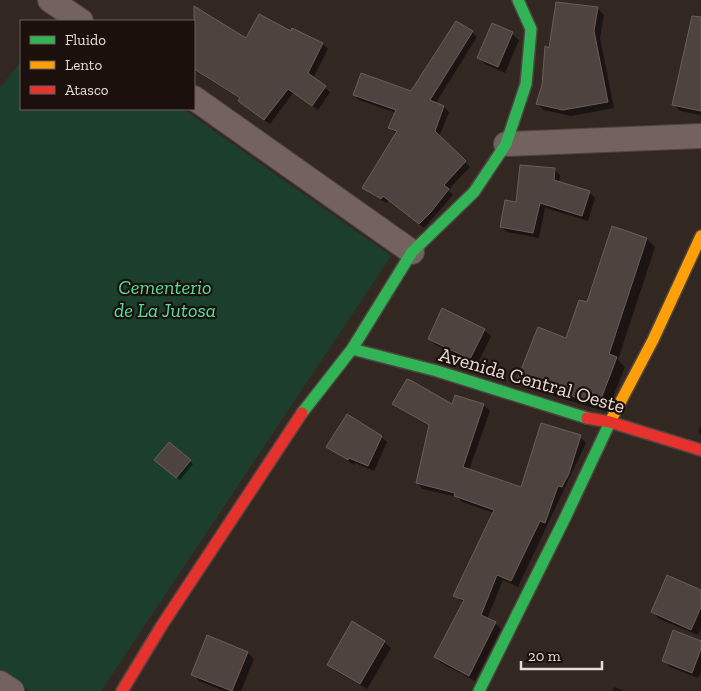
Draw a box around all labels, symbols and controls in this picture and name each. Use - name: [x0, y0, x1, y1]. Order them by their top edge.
- legend: [20, 20, 195, 110]
- text: Fluido: [65, 31, 106, 49]
- text: Lento: [65, 56, 102, 74]
- text: Atasco: [65, 81, 109, 99]
- park label: Cementerio de La Jutosa: [114, 275, 216, 322]
- street label: Avenida Central Oeste: [436, 342, 628, 418]
- scale bar: [521, 638, 602, 670]
- text: 20 m: [528, 647, 561, 665]

